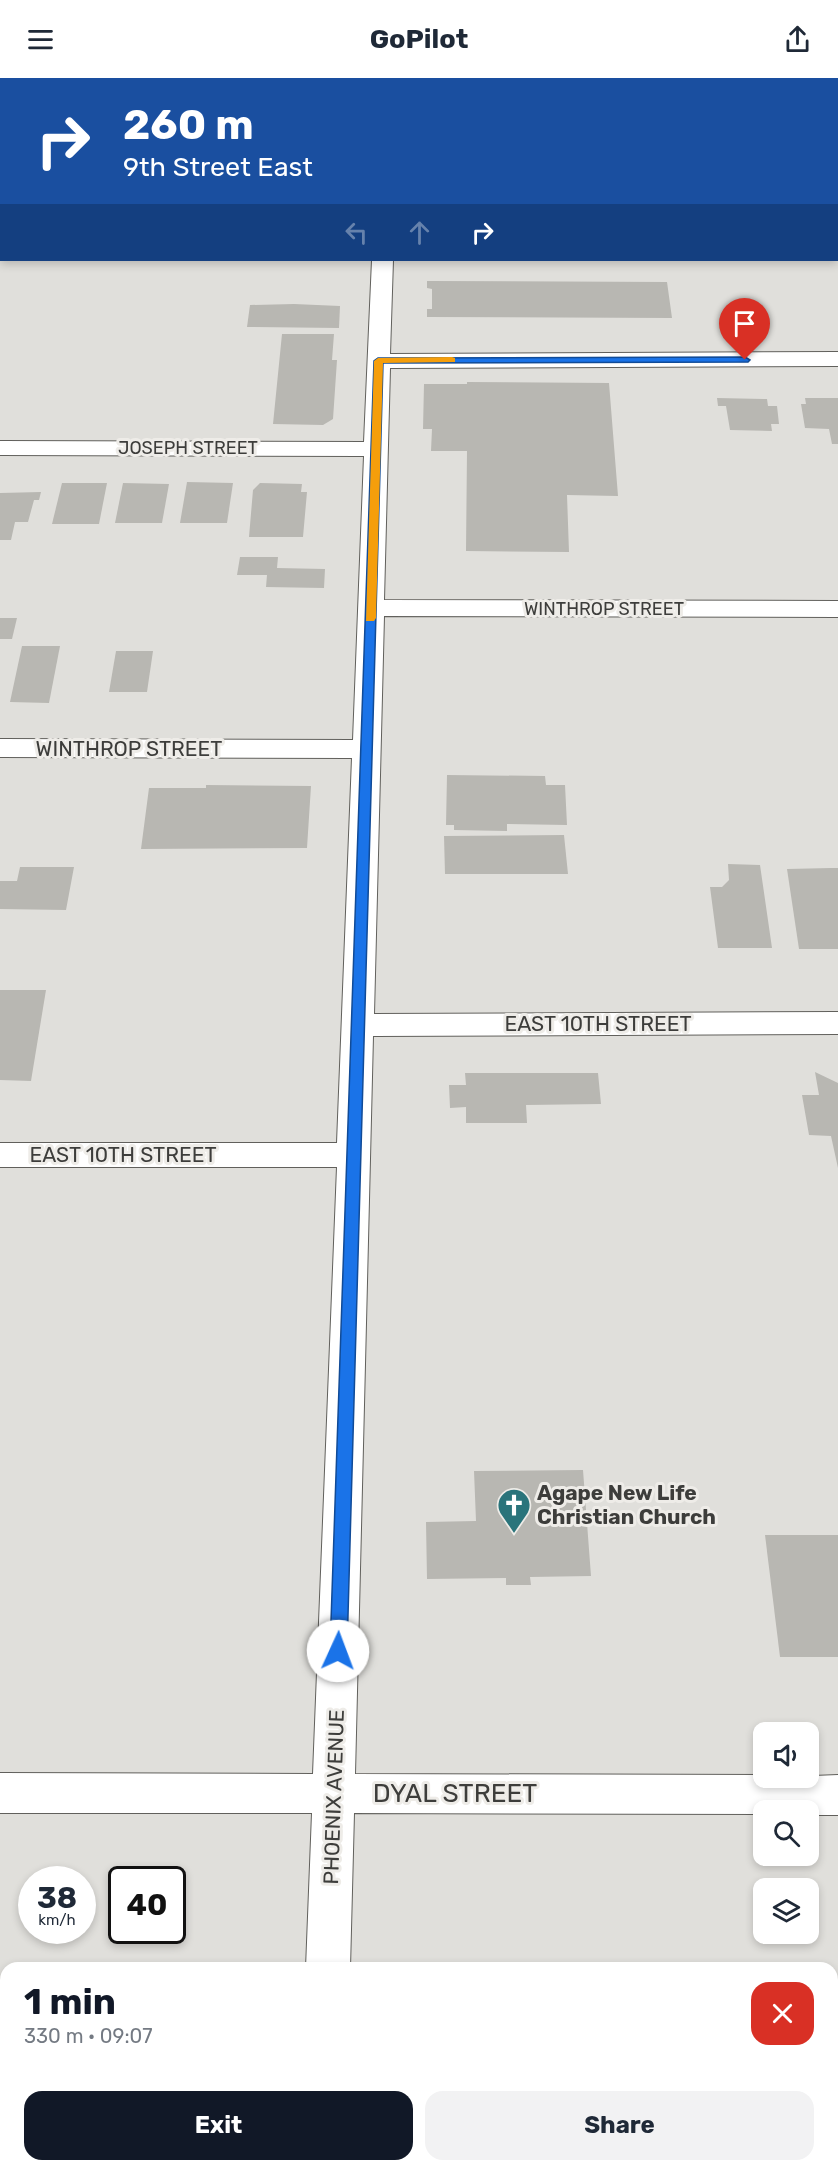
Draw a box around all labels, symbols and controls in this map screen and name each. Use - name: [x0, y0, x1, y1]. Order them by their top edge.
- icon: menu: [24, 23, 57, 56]
- text: GoPilot: [370, 23, 468, 55]
- icon: share: [781, 23, 814, 56]
- text: 260 m: [123, 100, 254, 150]
- icon: right: [24, 102, 102, 180]
- text: 9th Street East: [123, 151, 313, 183]
- icon: left: [340, 216, 373, 249]
- icon: ahead: [403, 216, 436, 249]
- icon: right: [466, 216, 499, 249]
- pin: [719, 298, 770, 360]
- icon: arrive: [728, 307, 761, 340]
- street label: JOSEPH STREET: [118, 437, 258, 459]
- street label: WINTHROP STREET: [524, 598, 684, 620]
- street label: WINTHROP STREET: [36, 736, 222, 761]
- street label: EAST 10TH STREET: [504, 1011, 692, 1036]
- street label: EAST 10TH STREET: [29, 1142, 217, 1167]
- place label: Agape New Life Christian Church: [537, 1480, 716, 1529]
- church icon: Agape New Life Christian Church: [496, 1487, 532, 1534]
- position arrow: [306, 1619, 370, 1683]
- street label: PHOENIX AVENUE: [318, 1709, 349, 1885]
- map controls: [753, 1722, 819, 1944]
- button: sound: [753, 1722, 819, 1788]
- street label: DYAL STREET: [373, 1778, 537, 1809]
- button: search: [753, 1800, 819, 1866]
- speed limit sign: 40: [108, 1866, 186, 1944]
- button: layers: [753, 1878, 819, 1944]
- text: 38: [37, 1880, 77, 1916]
- text: km/h: [38, 1911, 76, 1929]
- text: 1 min: [24, 1980, 116, 2023]
- button: close: [751, 1982, 814, 2045]
- text: 330 m · 09:07: [24, 2024, 152, 2048]
- button: Exit: [24, 2091, 413, 2160]
- button: Share: [425, 2091, 814, 2160]

